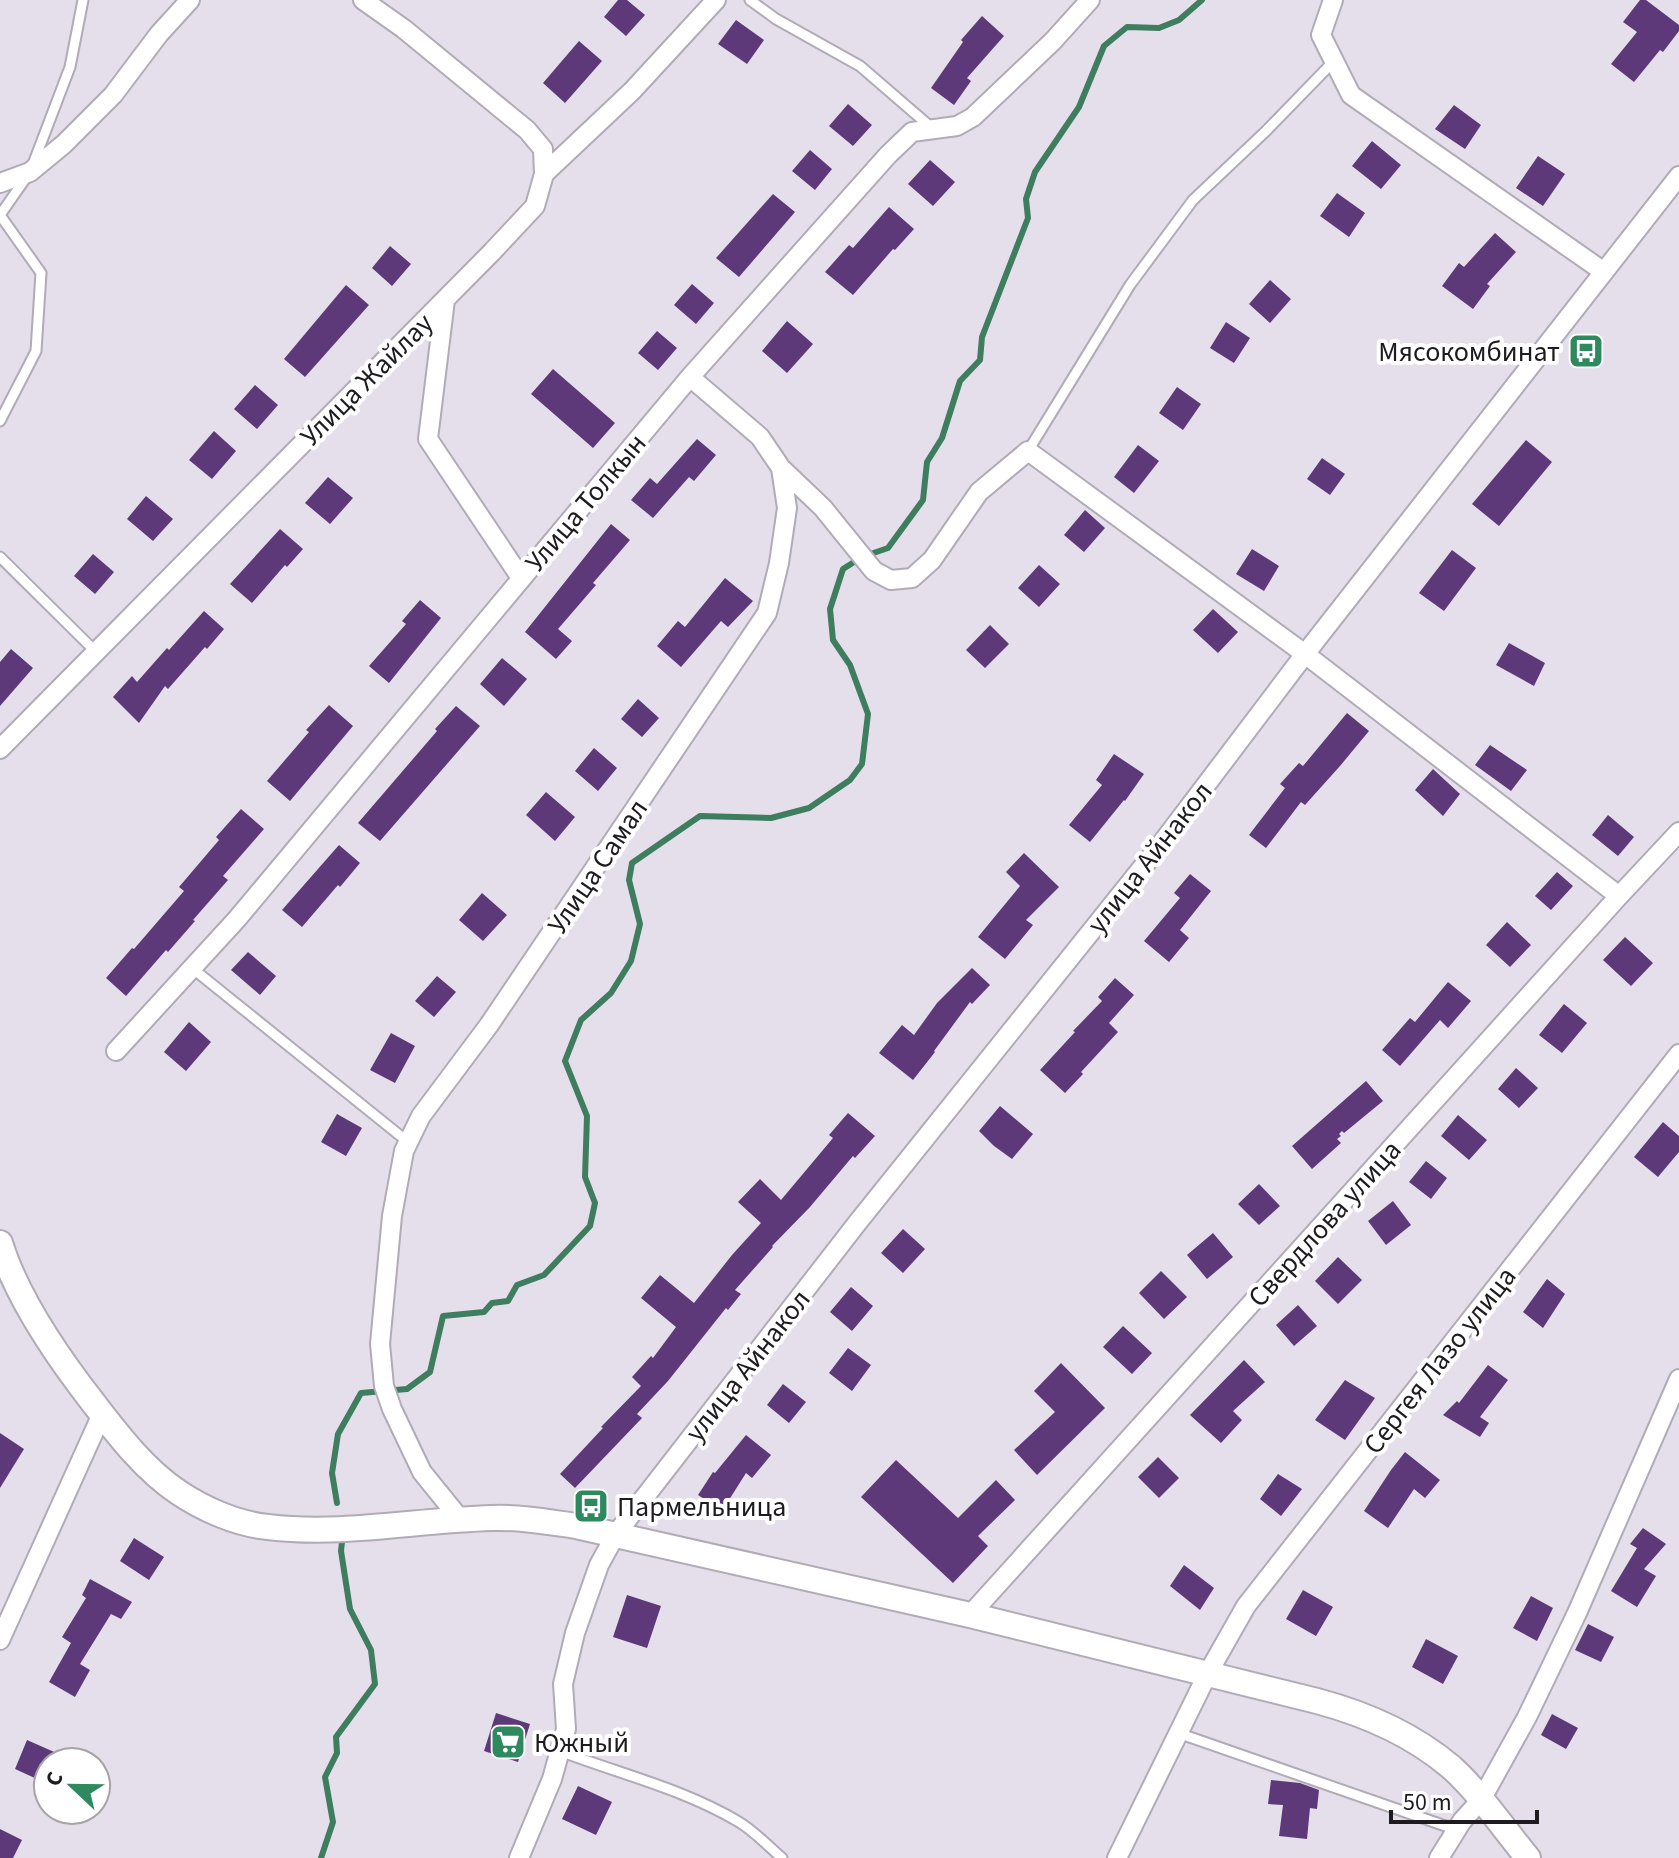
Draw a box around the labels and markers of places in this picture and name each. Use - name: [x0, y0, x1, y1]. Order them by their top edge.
- place label: Мясокомбинат: [1378, 332, 1560, 372]
- bus stop icon: Мясокомбинат: [1567, 332, 1605, 370]
- bus stop icon: Пармельница: [572, 1487, 610, 1525]
- place label: Пармельница: [617, 1487, 786, 1527]
- supermarket icon: Южный: [489, 1723, 527, 1761]
- place label: Южный: [534, 1723, 629, 1763]

